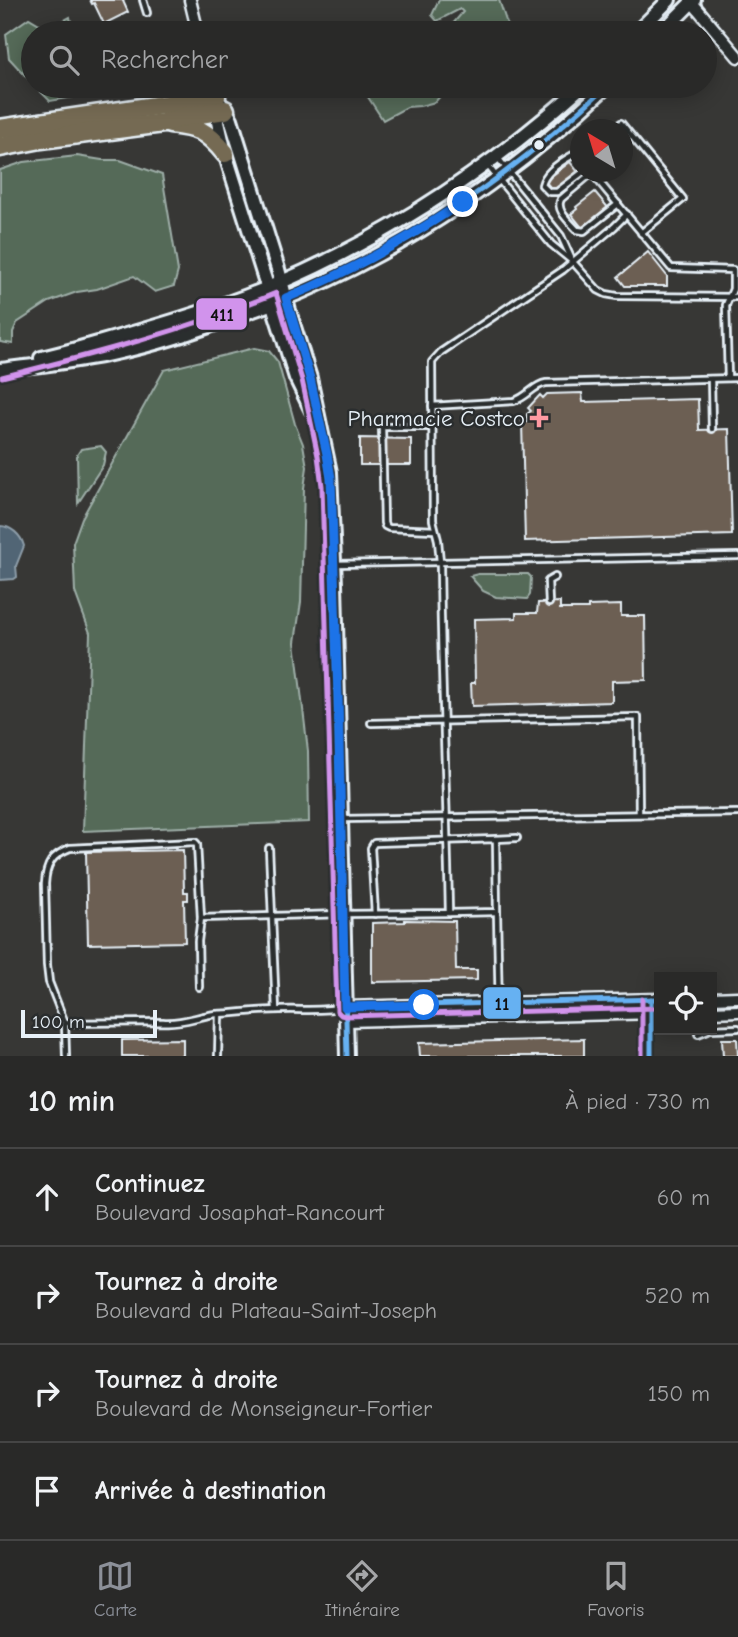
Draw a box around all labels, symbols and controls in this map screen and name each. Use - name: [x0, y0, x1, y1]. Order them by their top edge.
- search box: [21, 21, 717, 98]
- icon: search: [45, 41, 83, 79]
- text: Rechercher: [101, 45, 228, 75]
- north arrow: [570, 119, 633, 182]
- unlabelled marker: [532, 138, 546, 152]
- route end: [447, 186, 478, 217]
- line badge: 411: [195, 297, 248, 331]
- text: 411: [210, 304, 234, 326]
- place label: Pharmacie Costco: [348, 405, 525, 432]
- marker: Pharmacie Costco: [531, 410, 547, 426]
- map controls: [654, 972, 717, 1035]
- button: locate: [654, 972, 717, 1035]
- line badge: 11: [482, 986, 522, 1020]
- route start: [408, 989, 439, 1020]
- text: 11: [495, 993, 509, 1015]
- scale bar: [21, 1007, 158, 1039]
- text: 100 m: [32, 1011, 85, 1033]
- text: 10 min: [28, 1084, 115, 1119]
- text: À pied · 730 m: [565, 1088, 710, 1115]
- text: Continuez: [95, 1169, 205, 1199]
- icon: ahead: [28, 1178, 66, 1216]
- text: 60 m: [657, 1184, 710, 1211]
- text: Boulevard Josaphat-Rancourt: [95, 1199, 384, 1226]
- text: Tournez à droite: [95, 1267, 278, 1297]
- icon: right: [28, 1276, 66, 1314]
- text: 520 m: [645, 1282, 710, 1309]
- text: Boulevard du Plateau-Saint-Joseph: [95, 1297, 437, 1324]
- text: Tournez à droite: [95, 1365, 278, 1395]
- icon: right: [28, 1374, 66, 1412]
- text: 150 m: [648, 1380, 710, 1407]
- text: Boulevard de Monseigneur-Fortier: [95, 1395, 432, 1422]
- icon: arrive: [28, 1472, 66, 1510]
- text: Arrivée à destination: [95, 1476, 326, 1506]
- tab: Carte: [94, 1557, 137, 1621]
- tab: Itinéraire: [325, 1557, 400, 1621]
- tab: Favoris: [587, 1557, 644, 1621]

